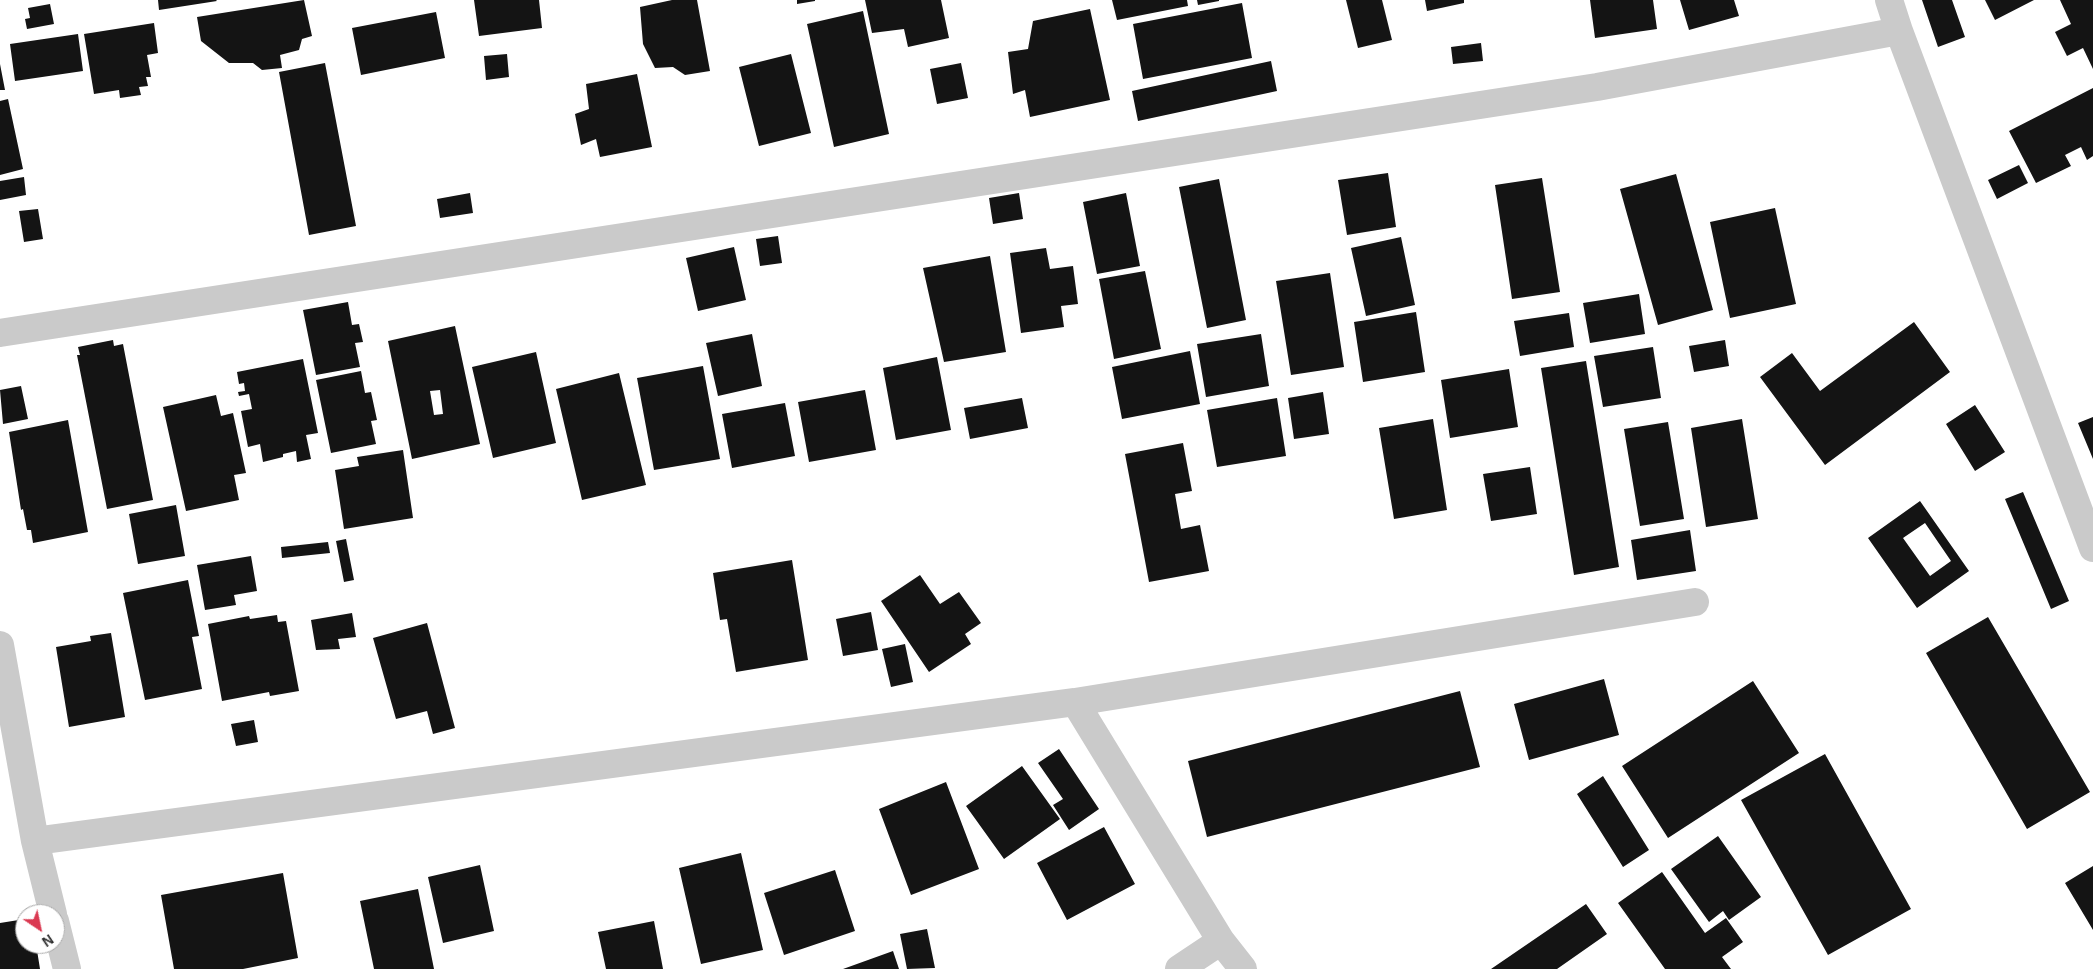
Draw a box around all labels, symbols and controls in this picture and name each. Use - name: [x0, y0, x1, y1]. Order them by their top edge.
- north arrow: [15, 904, 65, 954]
- text: N: [39, 931, 56, 950]

